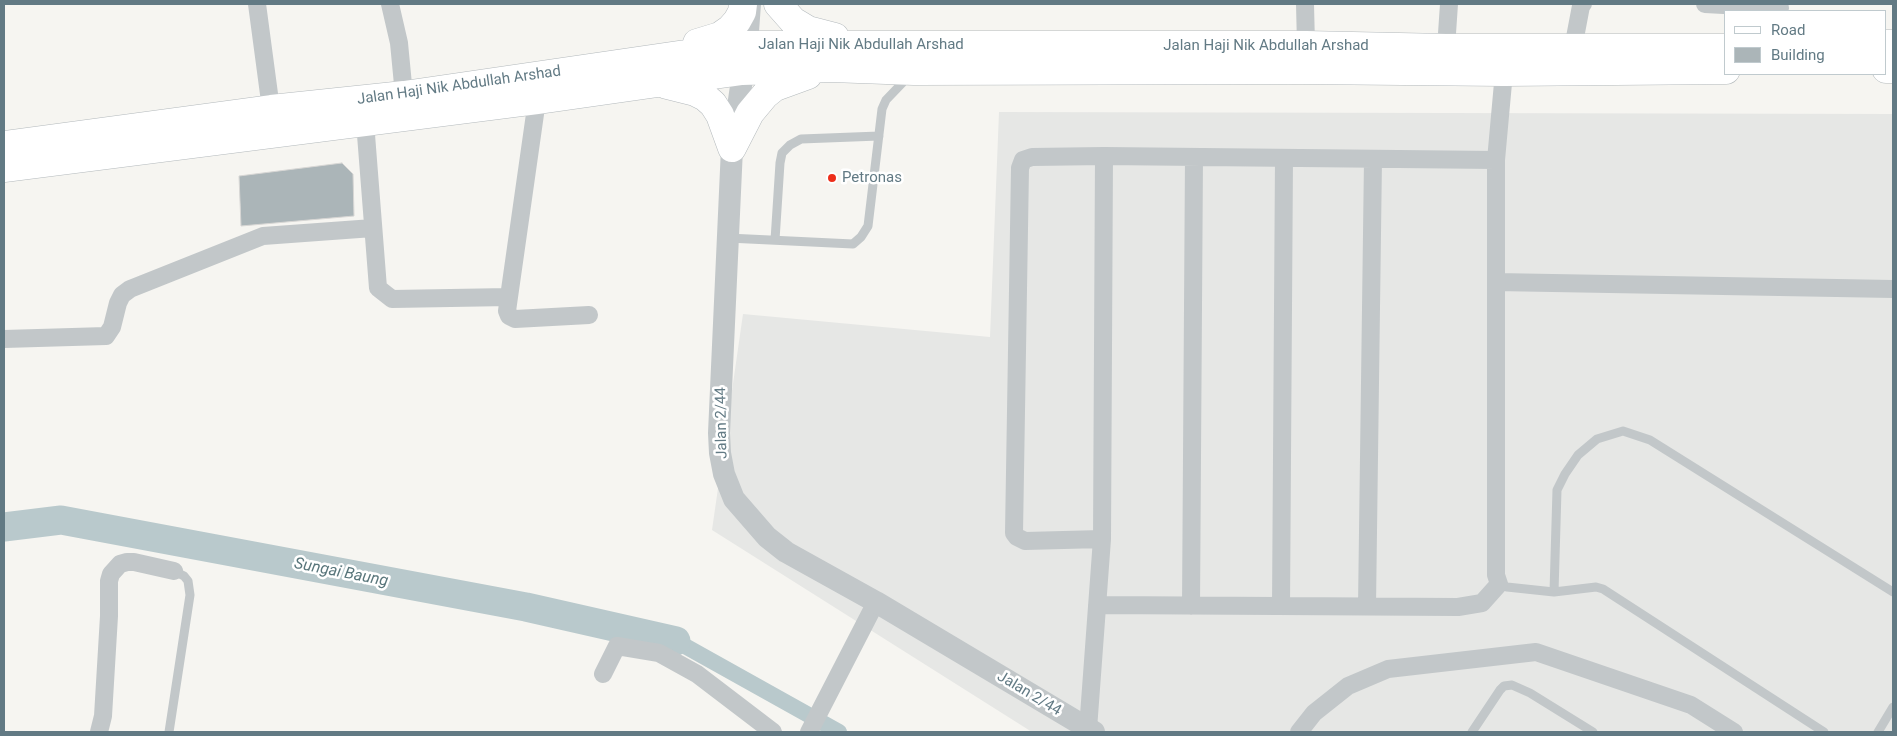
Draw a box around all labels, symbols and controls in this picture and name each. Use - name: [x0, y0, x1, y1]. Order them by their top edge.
- legend: [1724, 10, 1887, 75]
- text: Road: [1771, 21, 1805, 39]
- street label: Jalan Haji Nik Abdullah Arshad: [758, 36, 964, 54]
- street label: Jalan Haji Nik Abdullah Arshad: [1163, 37, 1369, 55]
- text: Building: [1771, 46, 1825, 64]
- street label: Jalan Haji Nik Abdullah Arshad: [356, 63, 562, 109]
- place label: Petronas: [842, 169, 902, 187]
- marker: Petronas: [826, 172, 838, 184]
- street label: Jalan 2/44: [712, 387, 732, 459]
- water label: Sungai Baung: [292, 554, 390, 592]
- street label: Jalan 2/44: [994, 668, 1064, 720]

